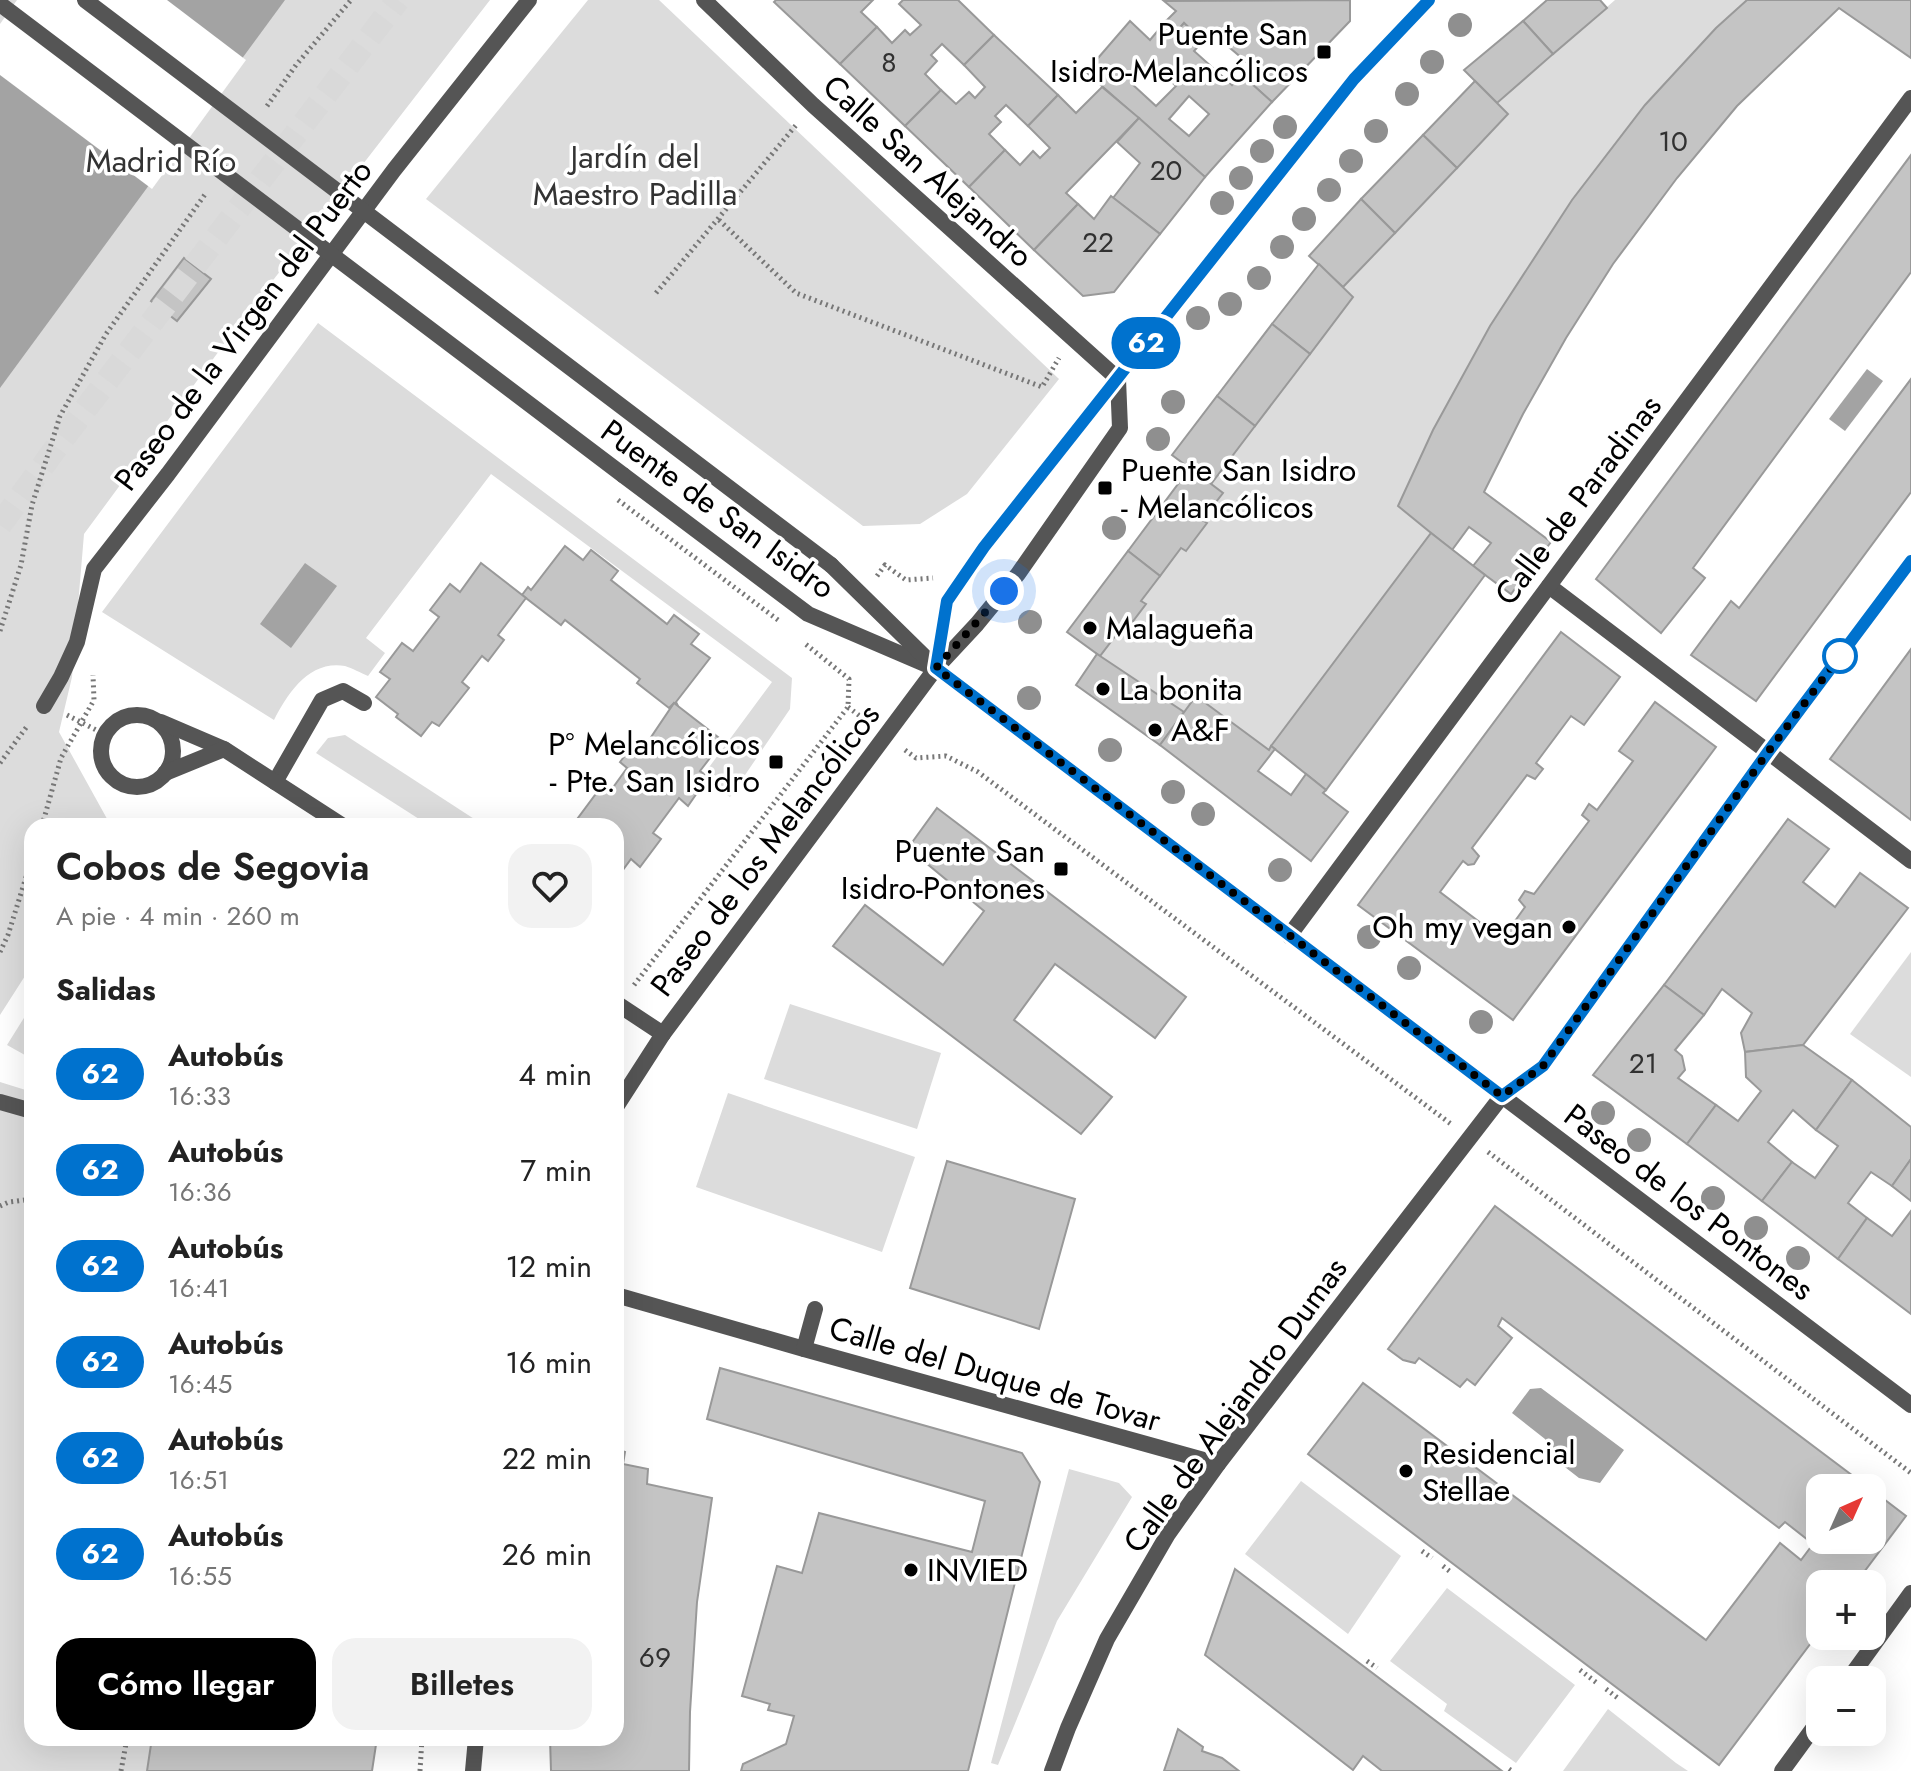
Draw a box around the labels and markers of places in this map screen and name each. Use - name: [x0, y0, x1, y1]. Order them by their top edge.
- place label: Puente San Isidro-Melancólicos: [1050, 11, 1308, 94]
- marker: Puente San Isidro-Melancólicos: [1315, 43, 1333, 61]
- place label: Puente San Isidro - Melancólicos: [1121, 447, 1356, 530]
- marker: Puente San Isidro - Melancólicos: [1096, 479, 1114, 497]
- place label: Malagueña: [1106, 605, 1254, 651]
- marker: Malagueña: [1081, 619, 1099, 637]
- unlabelled marker: [1823, 639, 1857, 673]
- place label: La bonita: [1119, 666, 1242, 712]
- marker: La bonita: [1094, 680, 1112, 698]
- place label: A&F: [1171, 707, 1230, 753]
- place label: Pº Melancólicos - Pte. San Isidro: [548, 721, 760, 804]
- marker: A&F: [1146, 721, 1164, 739]
- marker: Pº Melancólicos - Pte. San Isidro: [767, 753, 785, 771]
- place label: Puente San Isidro-Pontones: [841, 828, 1045, 911]
- marker: Puente San Isidro-Pontones: [1052, 860, 1070, 878]
- place label: Oh my vegan: [1372, 904, 1553, 950]
- marker: Oh my vegan: [1560, 918, 1578, 936]
- place label: Residencial Stellae: [1422, 1430, 1576, 1513]
- marker: Residencial Stellae: [1397, 1462, 1415, 1480]
- place label: INVIED: [927, 1547, 1028, 1593]
- marker: INVIED: [902, 1561, 920, 1579]

